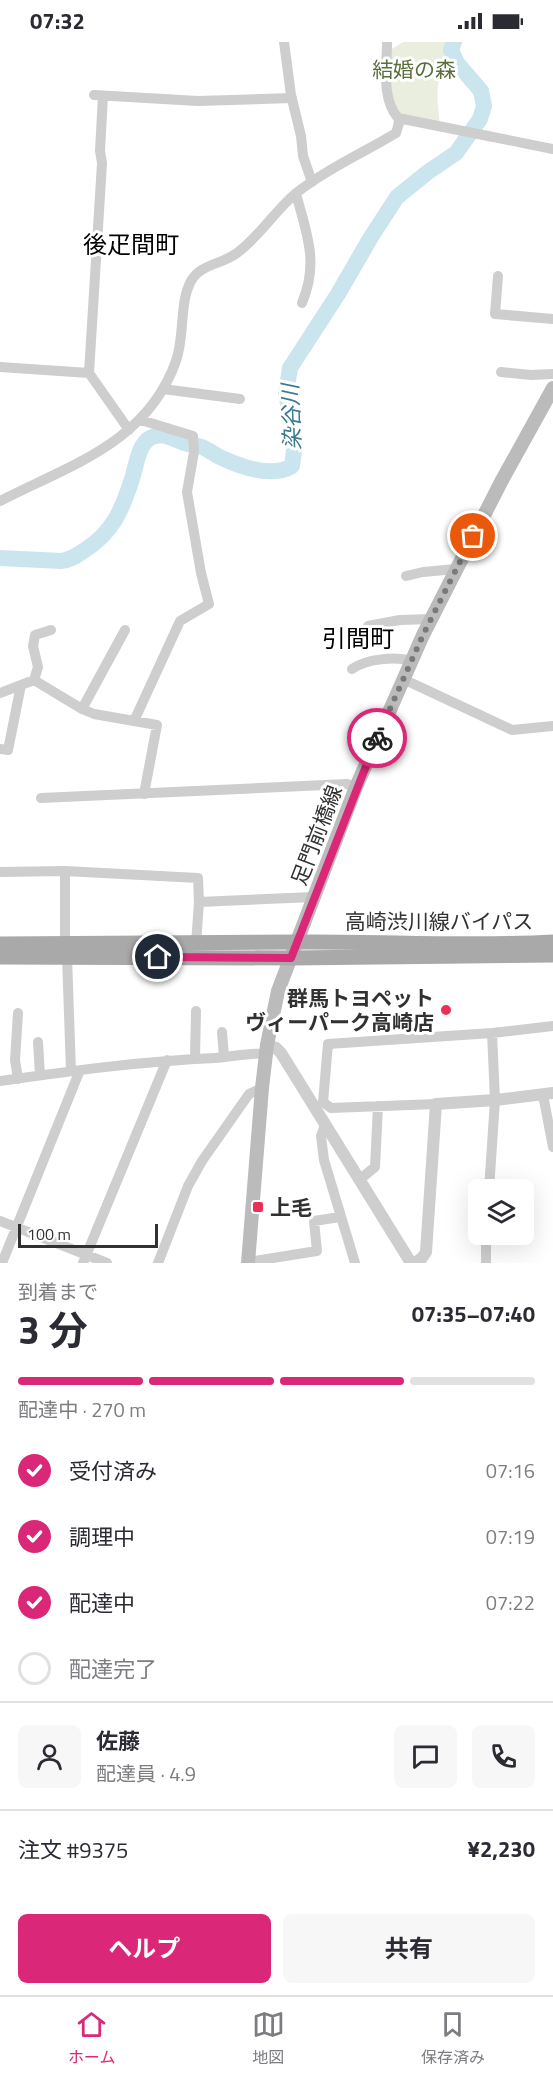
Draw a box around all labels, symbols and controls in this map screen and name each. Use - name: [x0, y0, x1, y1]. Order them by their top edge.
- text: 07:32: [30, 4, 85, 38]
- park label: 結婚の森: [372, 53, 456, 85]
- district label: 後疋間町: [83, 226, 179, 262]
- water label: 染谷川: [273, 381, 309, 451]
- pin: [447, 510, 498, 561]
- icon: bag: [456, 519, 489, 552]
- district label: 引間町: [322, 620, 394, 656]
- courier: [347, 708, 407, 768]
- icon: bike: [361, 722, 394, 755]
- street label: 足門前橋線: [282, 780, 350, 890]
- street label: 高崎渋川線バイパス: [345, 905, 533, 937]
- pin: [132, 931, 183, 982]
- icon: home: [141, 940, 174, 973]
- place label: 群馬トヨペット ヴィーパーク高崎店: [245, 982, 434, 1038]
- marker: 群馬トヨペット ヴィーパーク高崎店: [439, 1003, 453, 1017]
- map controls: [468, 1179, 534, 1245]
- button: layers: [468, 1179, 534, 1245]
- place label: 上毛: [270, 1191, 312, 1223]
- marker: 上毛: [251, 1200, 265, 1214]
- scale bar: [18, 1221, 158, 1248]
- text: 100 m: [27, 1222, 71, 1246]
- text: 到着まで: [18, 1276, 98, 1307]
- text: 07:35–07:40: [412, 1297, 535, 1331]
- text: 3 分: [18, 1300, 87, 1359]
- text: 配達中 · 270 m: [18, 1394, 146, 1425]
- icon: check: [18, 1454, 51, 1487]
- text: 受付済み: [69, 1454, 157, 1488]
- text: 07:16: [486, 1455, 535, 1486]
- icon: check: [18, 1520, 51, 1553]
- text: 調理中: [69, 1520, 135, 1554]
- text: 07:19: [486, 1521, 535, 1552]
- icon: check: [18, 1586, 51, 1619]
- text: 配達中: [69, 1586, 135, 1620]
- text: 07:22: [486, 1587, 535, 1618]
- text: 配達完了: [69, 1652, 157, 1686]
- text: 佐藤: [96, 1724, 140, 1758]
- button: person: [18, 1725, 81, 1788]
- button: chat: [394, 1725, 457, 1788]
- button: phone: [472, 1725, 535, 1788]
- text: 配達員 · 4.9: [96, 1758, 196, 1789]
- text: ¥2,230: [468, 1832, 535, 1866]
- text: 注文 #9375: [18, 1833, 128, 1867]
- button: ヘルプ: [18, 1914, 271, 1983]
- button: 共有: [283, 1914, 535, 1983]
- tab: ホーム: [68, 2008, 116, 2069]
- tab: 地図: [252, 2008, 285, 2069]
- tab: 保存済み: [421, 2008, 485, 2069]

